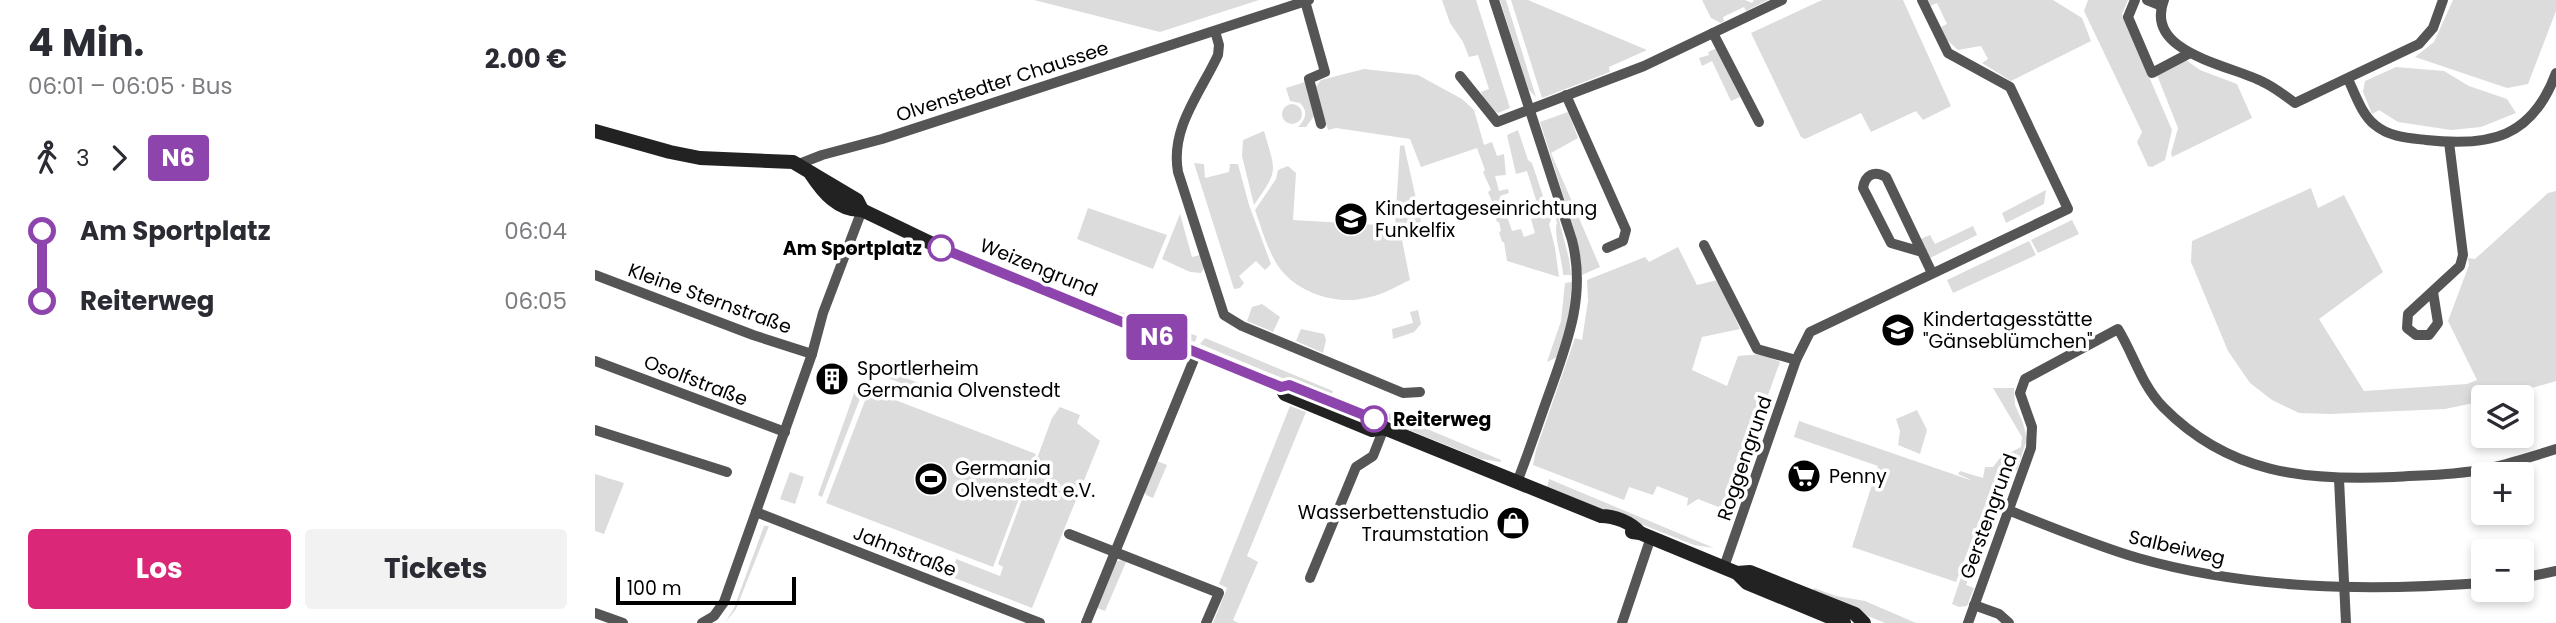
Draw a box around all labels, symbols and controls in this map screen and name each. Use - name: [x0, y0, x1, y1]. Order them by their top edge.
- text: 4 Min.: [28, 16, 144, 69]
- street label: Olvenstedter Chaussee: [893, 34, 1112, 129]
- text: 2.00 €: [485, 41, 567, 77]
- text: 06:01 – 06:05 · Bus: [28, 70, 232, 102]
- icon: walk: [28, 139, 66, 177]
- icon: forward: [100, 139, 138, 177]
- text: N6: [162, 141, 195, 174]
- text: 3: [76, 142, 90, 174]
- place label: Kindertageseinrichtung Funkelfix: [1375, 195, 1597, 244]
- school or university icon: Kindertageseinrichtung Funkelfix: [1332, 200, 1370, 238]
- text: Am Sportplatz: [80, 213, 271, 249]
- text: 06:04: [504, 215, 567, 247]
- street label: Weizengrund: [976, 232, 1102, 303]
- place label: Am Sportplatz: [783, 235, 922, 262]
- marker: Am Sportplatz: [928, 235, 954, 261]
- street label: Kleine Sternstraße: [624, 256, 795, 341]
- text: Reiterweg: [80, 283, 215, 319]
- text: 06:05: [504, 285, 567, 317]
- place label: Kindertagesstätte "Gänseblümchen": [1923, 306, 2093, 355]
- school or university icon: Kindertagesstätte "Gänseblümchen": [1879, 311, 1917, 349]
- line badge: N6: [1125, 314, 1189, 360]
- text: N6: [1140, 320, 1174, 353]
- street label: Osolfstraße: [640, 348, 752, 413]
- place label: Sportlerheim Germania Olvenstedt: [857, 355, 1060, 404]
- building icon: Sportlerheim Germania Olvenstedt: [813, 360, 851, 398]
- map controls: [2471, 385, 2534, 602]
- button: layers: [2471, 385, 2534, 448]
- street label: Roggengrund: [1710, 392, 1778, 524]
- marker: Reiterweg: [1361, 406, 1387, 432]
- place label: Reiterweg: [1393, 406, 1491, 433]
- street label: Gerstengrund: [1953, 450, 2024, 583]
- place label: Germania Olvenstedt e.V.: [955, 455, 1095, 504]
- supermarket icon: Penny: [1785, 457, 1823, 495]
- sports icon: Germania Olvenstedt e.V.: [912, 460, 950, 498]
- button: +: [2471, 462, 2534, 525]
- place label: Penny: [1829, 463, 1887, 490]
- place label: Wasserbettenstudio Traumstation: [1298, 499, 1489, 548]
- shop icon: Wasserbettenstudio Traumstation: [1494, 504, 1532, 542]
- street label: Jahnstraße: [849, 519, 960, 584]
- street label: Salbeiweg: [2126, 523, 2228, 572]
- button: Los: [28, 529, 291, 609]
- button: Tickets: [305, 529, 567, 609]
- button: −: [2471, 539, 2534, 602]
- scale bar: [616, 574, 796, 606]
- text: 100 m: [627, 575, 682, 602]

